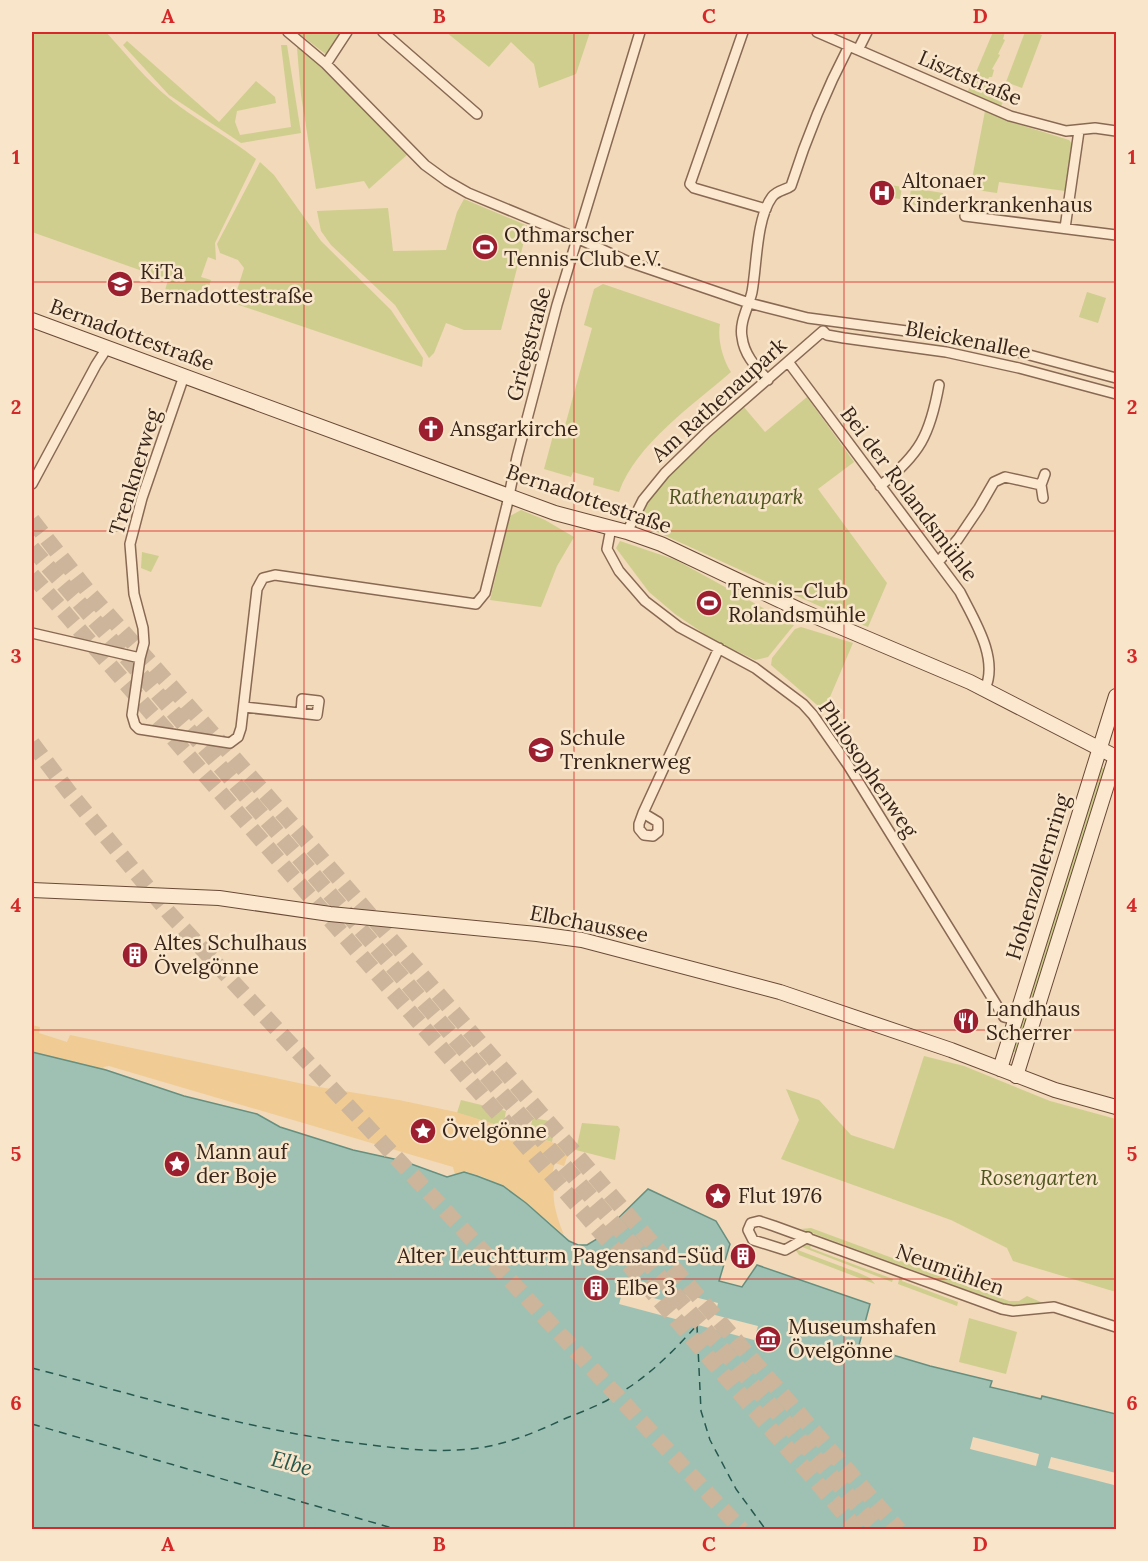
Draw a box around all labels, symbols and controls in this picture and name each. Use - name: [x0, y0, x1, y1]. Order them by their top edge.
- text: A: [161, 3, 175, 28]
- text: B: [432, 3, 446, 28]
- text: C: [702, 3, 716, 28]
- text: D: [972, 3, 988, 28]
- street label: Lisztstraße: [914, 44, 1026, 111]
- text: 1: [12, 144, 20, 169]
- text: 1: [1128, 144, 1136, 169]
- place label: Altonaer Kinderkrankenhaus: [901, 167, 1093, 218]
- hospital icon: Altonaer Kinderkrankenhaus: [867, 178, 897, 208]
- place label: Othmarscher Tennis-Club e.V.: [504, 221, 662, 272]
- sports icon: Othmarscher Tennis-Club e.V.: [470, 232, 500, 262]
- place label: KiTa Bernadottestraße: [140, 258, 313, 309]
- school or university icon: KiTa Bernadottestraße: [105, 269, 135, 299]
- street label: Griegstraße: [500, 284, 557, 404]
- street label: Bernadottestraße: [46, 292, 218, 377]
- street label: Bleickenallee: [903, 314, 1033, 365]
- street label: Am Rathenaupark: [645, 331, 793, 468]
- text: 2: [11, 394, 21, 419]
- text: 2: [1127, 394, 1137, 419]
- street label: Bei der Rolandsmühle: [835, 401, 984, 587]
- street label: Trenknerweg: [103, 405, 167, 538]
- church icon: Ansgarkirche: [416, 414, 446, 444]
- place label: Ansgarkirche: [449, 415, 578, 442]
- street label: Bernadottestraße: [503, 458, 675, 539]
- park label: Rathenaupark: [668, 483, 804, 510]
- place label: Tennis-Club Rolandsmühle: [728, 577, 866, 628]
- sports icon: Tennis-Club Rolandsmühle: [694, 588, 724, 618]
- text: 3: [10, 643, 22, 668]
- text: 3: [1126, 643, 1138, 668]
- street label: Philosophenweg: [813, 695, 924, 843]
- place label: Schule Trenknerweg: [560, 724, 691, 775]
- school or university icon: Schule Trenknerweg: [526, 735, 556, 765]
- street label: Hohenzollernring: [999, 790, 1076, 963]
- text: 4: [11, 892, 22, 917]
- text: 4: [1127, 892, 1138, 917]
- street label: Elbchaussee: [528, 899, 651, 948]
- place label: Altes Schulhaus Övelgönne: [153, 929, 307, 980]
- building icon: Altes Schulhaus Övelgönne: [120, 940, 150, 970]
- place label: Landhaus Scherrer: [986, 995, 1080, 1046]
- restaurant icon: Landhaus Scherrer: [951, 1006, 981, 1036]
- place icon: Övelgönne: [408, 1116, 438, 1146]
- place label: Övelgönne: [442, 1117, 547, 1144]
- place label: Mann auf der Boje: [196, 1138, 289, 1189]
- text: 5: [11, 1141, 22, 1166]
- text: 5: [1127, 1141, 1138, 1166]
- place icon: Mann auf der Boje: [162, 1149, 192, 1179]
- park label: Rosengarten: [980, 1164, 1098, 1191]
- place icon: Flut 1976: [703, 1181, 733, 1211]
- place label: Flut 1976: [738, 1182, 823, 1209]
- street label: Neumühlen: [892, 1237, 1008, 1302]
- building icon: Alter Leuchtturm Pagensand-Süd: [728, 1241, 758, 1271]
- place label: Alter Leuchtturm Pagensand-Süd: [396, 1242, 724, 1269]
- building icon: Elbe 3: [581, 1273, 611, 1303]
- place label: Elbe 3: [616, 1274, 676, 1301]
- place label: Museumshafen Övelgönne: [788, 1313, 937, 1364]
- museum icon: Museumshafen Övelgönne: [753, 1324, 783, 1354]
- text: 6: [10, 1390, 22, 1415]
- text: 6: [1126, 1390, 1138, 1415]
- water label: Elbe: [268, 1444, 316, 1482]
- text: A: [161, 1531, 175, 1556]
- text: B: [432, 1531, 446, 1556]
- text: C: [702, 1531, 716, 1556]
- text: D: [972, 1531, 988, 1556]

